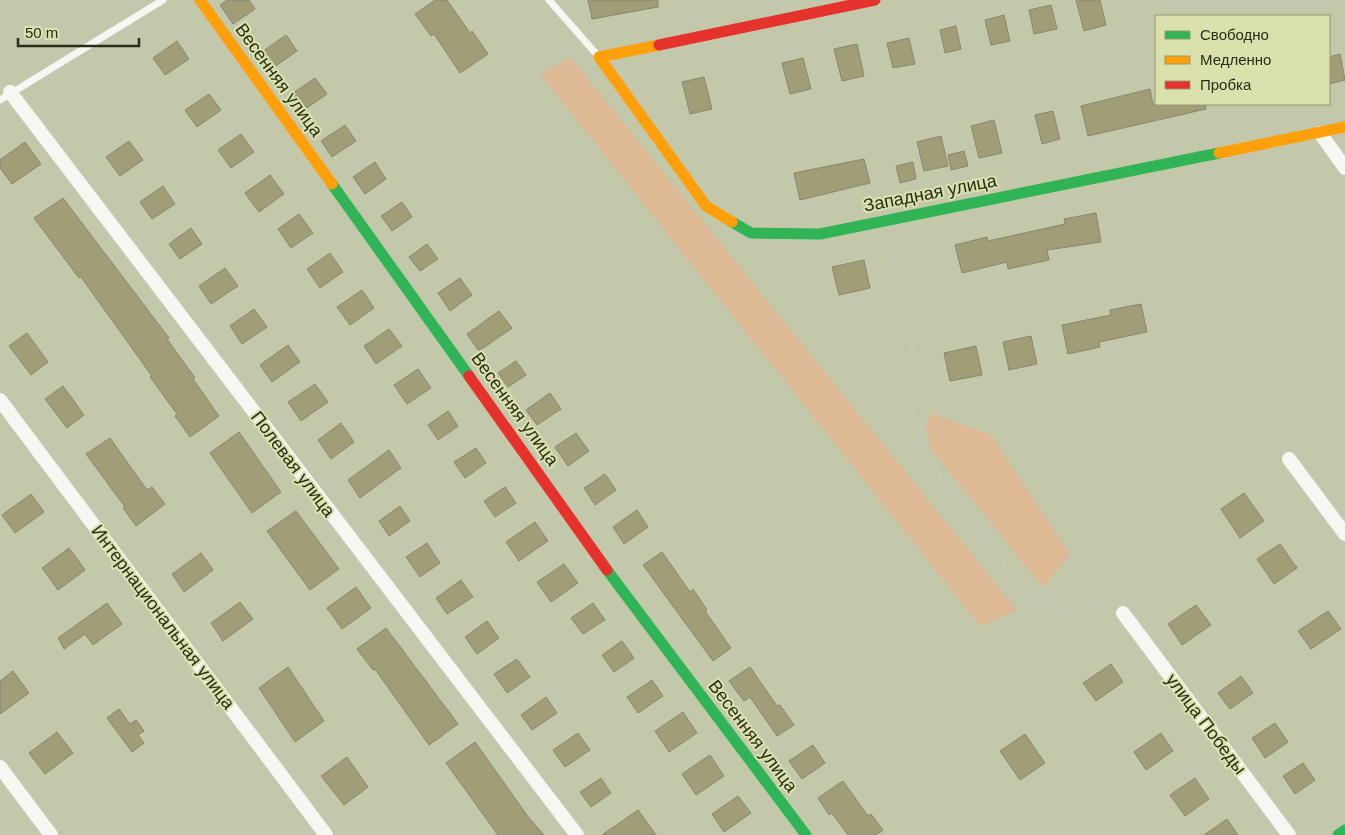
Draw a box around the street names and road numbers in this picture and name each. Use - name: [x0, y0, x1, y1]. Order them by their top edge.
- street label: Весенняя улица: [231, 20, 327, 141]
- street label: Западная улица: [862, 170, 999, 216]
- street label: Весенняя улица: [467, 349, 563, 470]
- street label: Полевая улица: [247, 407, 340, 521]
- street label: Интернациональная улица: [87, 521, 239, 714]
- street label: улица Победы: [1162, 670, 1250, 778]
- street label: Весенняя улица: [704, 676, 802, 797]

